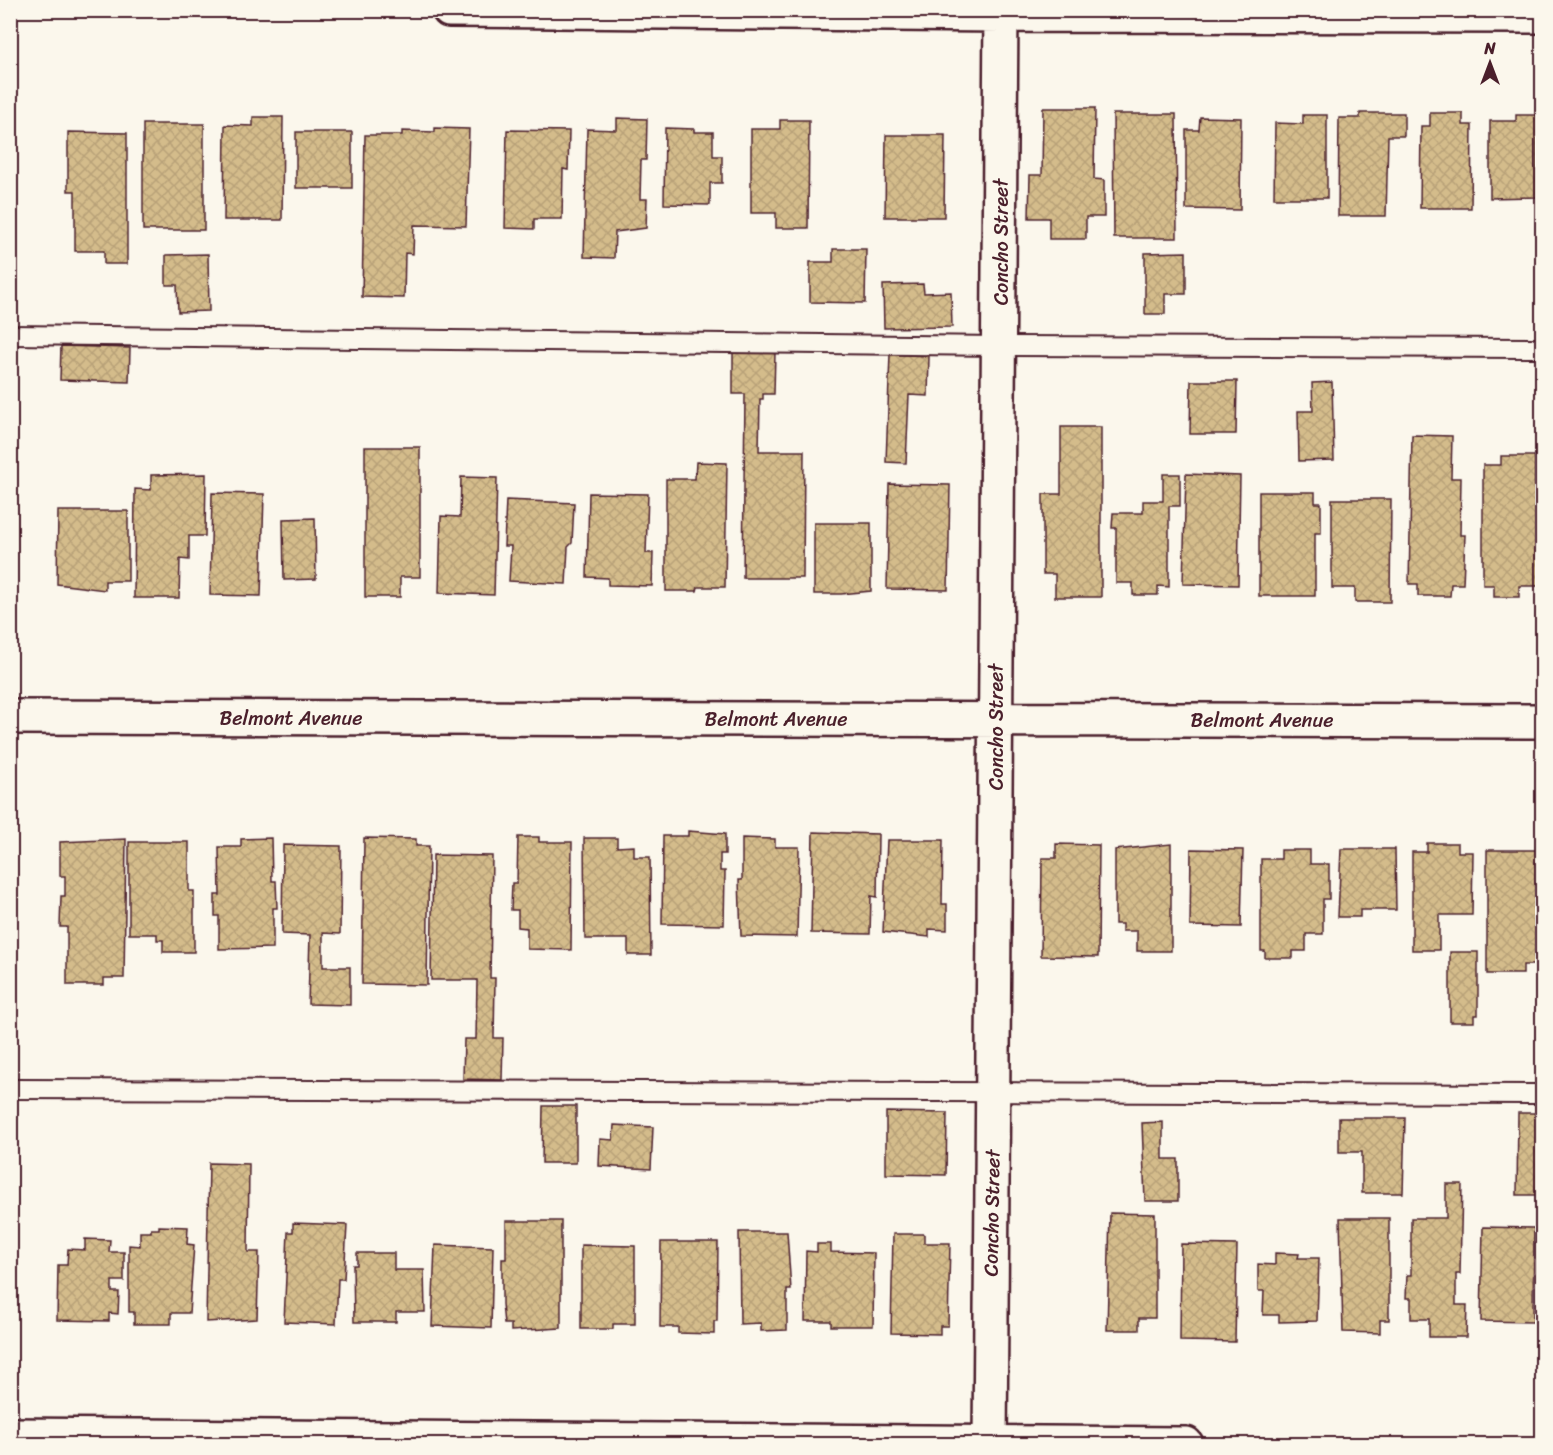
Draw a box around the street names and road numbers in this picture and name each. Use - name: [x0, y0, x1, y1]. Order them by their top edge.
- street label: Concho Street: [984, 178, 1019, 305]
- street label: Concho Street: [979, 663, 1014, 790]
- street label: Belmont Avenue: [220, 701, 362, 736]
- street label: Belmont Avenue: [705, 702, 847, 737]
- street label: Belmont Avenue: [1191, 703, 1333, 738]
- street label: Concho Street: [973, 1148, 1011, 1277]

